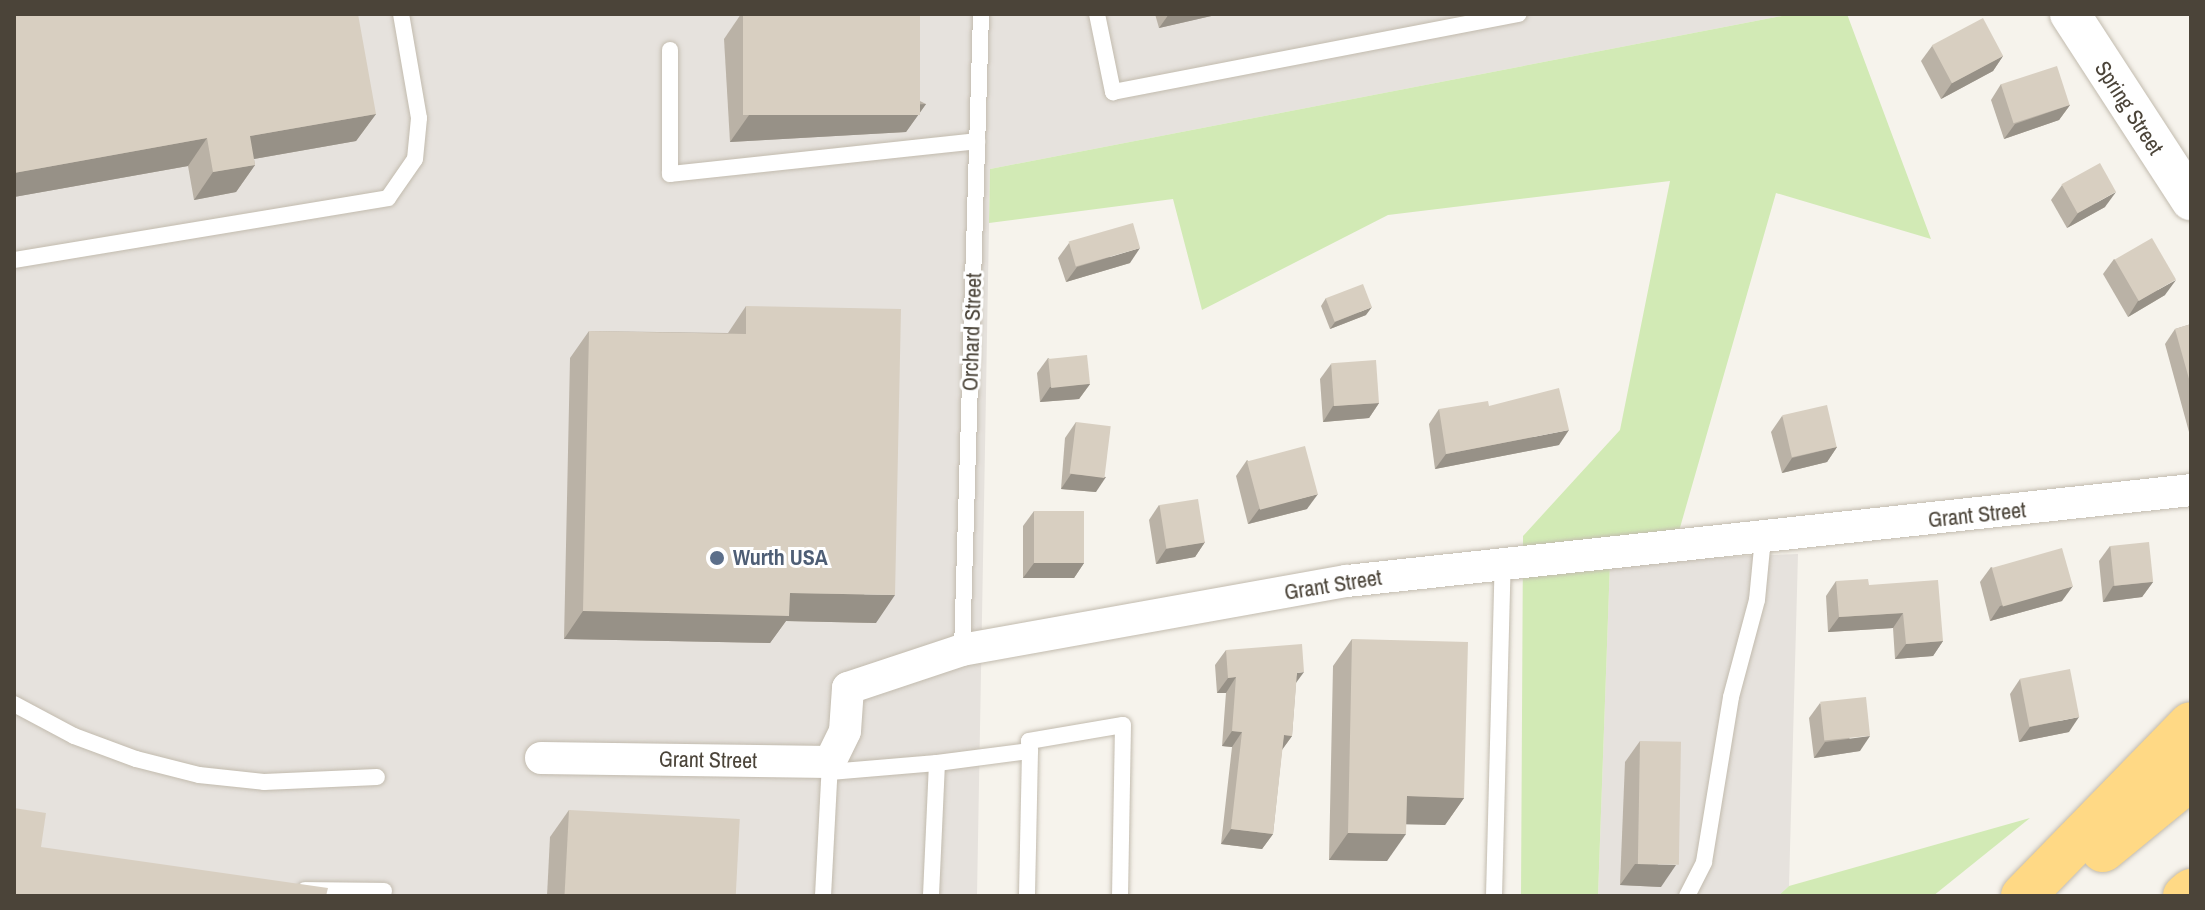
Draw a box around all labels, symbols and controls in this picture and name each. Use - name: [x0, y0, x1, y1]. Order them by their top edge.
- street label: Spring Street: [2089, 56, 2169, 160]
- street label: Orchard Street: [957, 272, 987, 392]
- street label: Grant Street: [1927, 497, 2027, 533]
- place label: Wurth USA: [733, 545, 828, 571]
- marker: Wurth USA: [708, 549, 726, 567]
- street label: Grant Street: [1282, 564, 1384, 606]
- street label: Grant Street: [659, 746, 757, 774]

